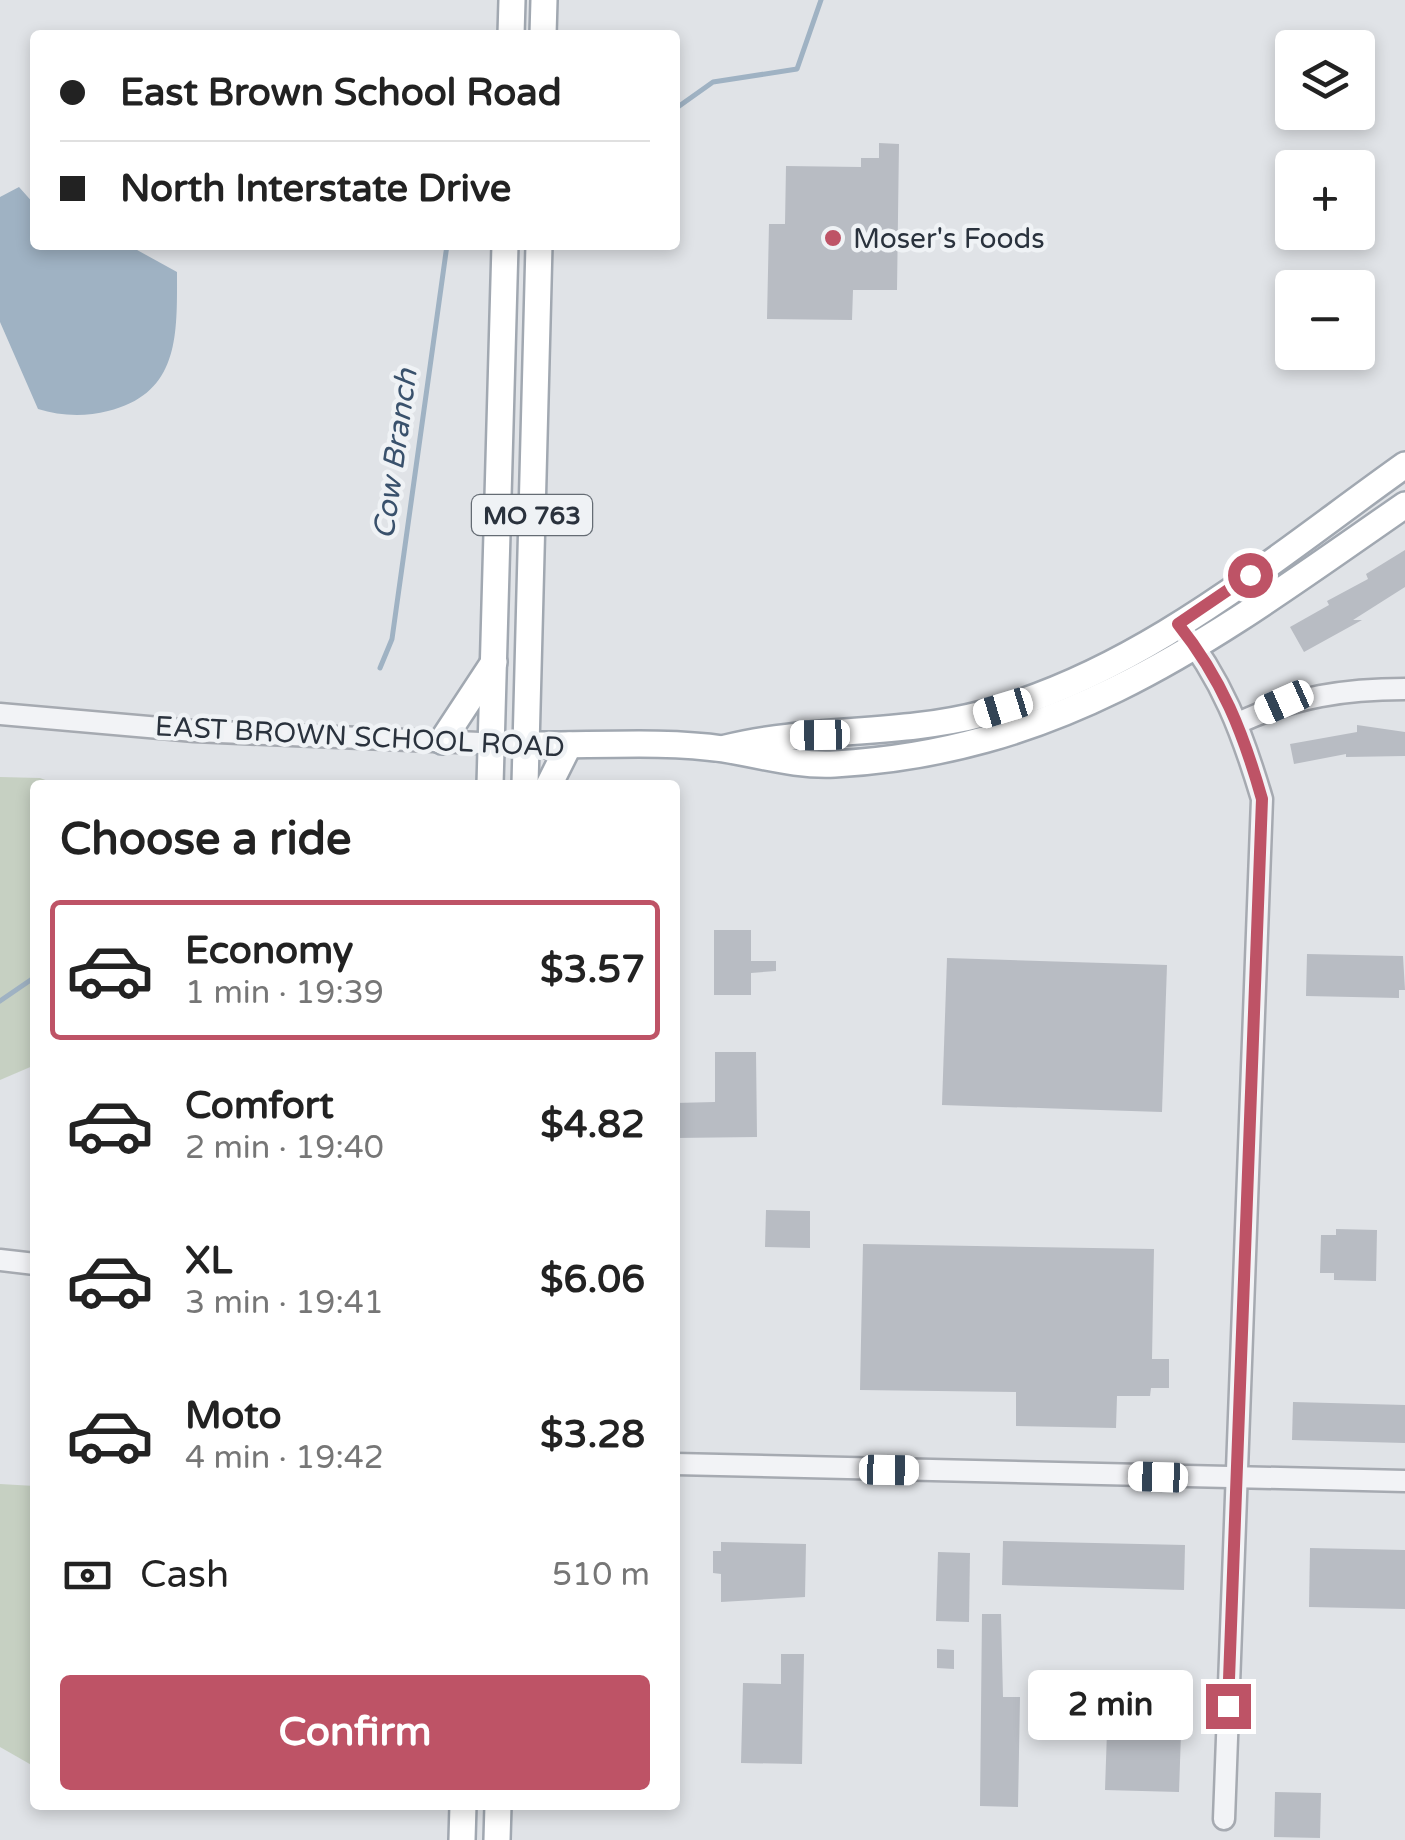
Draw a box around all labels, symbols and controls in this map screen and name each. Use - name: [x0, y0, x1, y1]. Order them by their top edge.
- map controls: [1275, 30, 1375, 370]
- button: layers: [1275, 30, 1375, 130]
- text: East Brown School Road: [120, 70, 562, 116]
- button: +: [1275, 150, 1375, 250]
- text: North Interstate Drive: [120, 166, 511, 212]
- place label: Moser's Foods: [853, 222, 1045, 256]
- marker: Moser's Foods: [822, 227, 844, 249]
- button: −: [1275, 270, 1375, 370]
- water label: Cow Branch: [365, 366, 426, 542]
- road number: MO 763: [472, 495, 592, 535]
- route start: [1228, 553, 1273, 598]
- car: [1250, 676, 1318, 728]
- car: [970, 685, 1036, 731]
- street label: EAST BROWN SCHOOL ROAD: [154, 709, 566, 765]
- car: [790, 719, 850, 751]
- text: Choose a ride: [60, 813, 351, 867]
- icon: car: [65, 925, 155, 1015]
- text: Economy: [185, 928, 353, 974]
- text: $3.57: [540, 947, 645, 993]
- text: 1 min · 19:39: [185, 974, 384, 1012]
- icon: car: [65, 1080, 155, 1170]
- text: Comfort: [185, 1083, 334, 1129]
- text: $4.82: [540, 1102, 645, 1148]
- text: 2 min · 19:40: [185, 1129, 384, 1167]
- icon: car: [65, 1235, 155, 1325]
- text: XL: [185, 1238, 232, 1284]
- text: $6.06: [540, 1257, 645, 1303]
- text: 3 min · 19:41: [185, 1284, 384, 1322]
- icon: car: [65, 1390, 155, 1480]
- text: Moto: [185, 1393, 281, 1439]
- text: $3.28: [540, 1412, 645, 1458]
- text: 4 min · 19:42: [185, 1439, 384, 1477]
- car: [859, 1454, 919, 1486]
- car: [1127, 1461, 1189, 1493]
- icon: cash: [60, 1548, 115, 1603]
- text: Cash: [140, 1552, 229, 1598]
- text: 510 m: [552, 1556, 650, 1594]
- callout: 2 min: [1028, 1671, 1193, 1741]
- button: Confirm: [60, 1675, 650, 1790]
- route end: [1206, 1684, 1251, 1729]
- text: 2 min: [1068, 1686, 1153, 1724]

